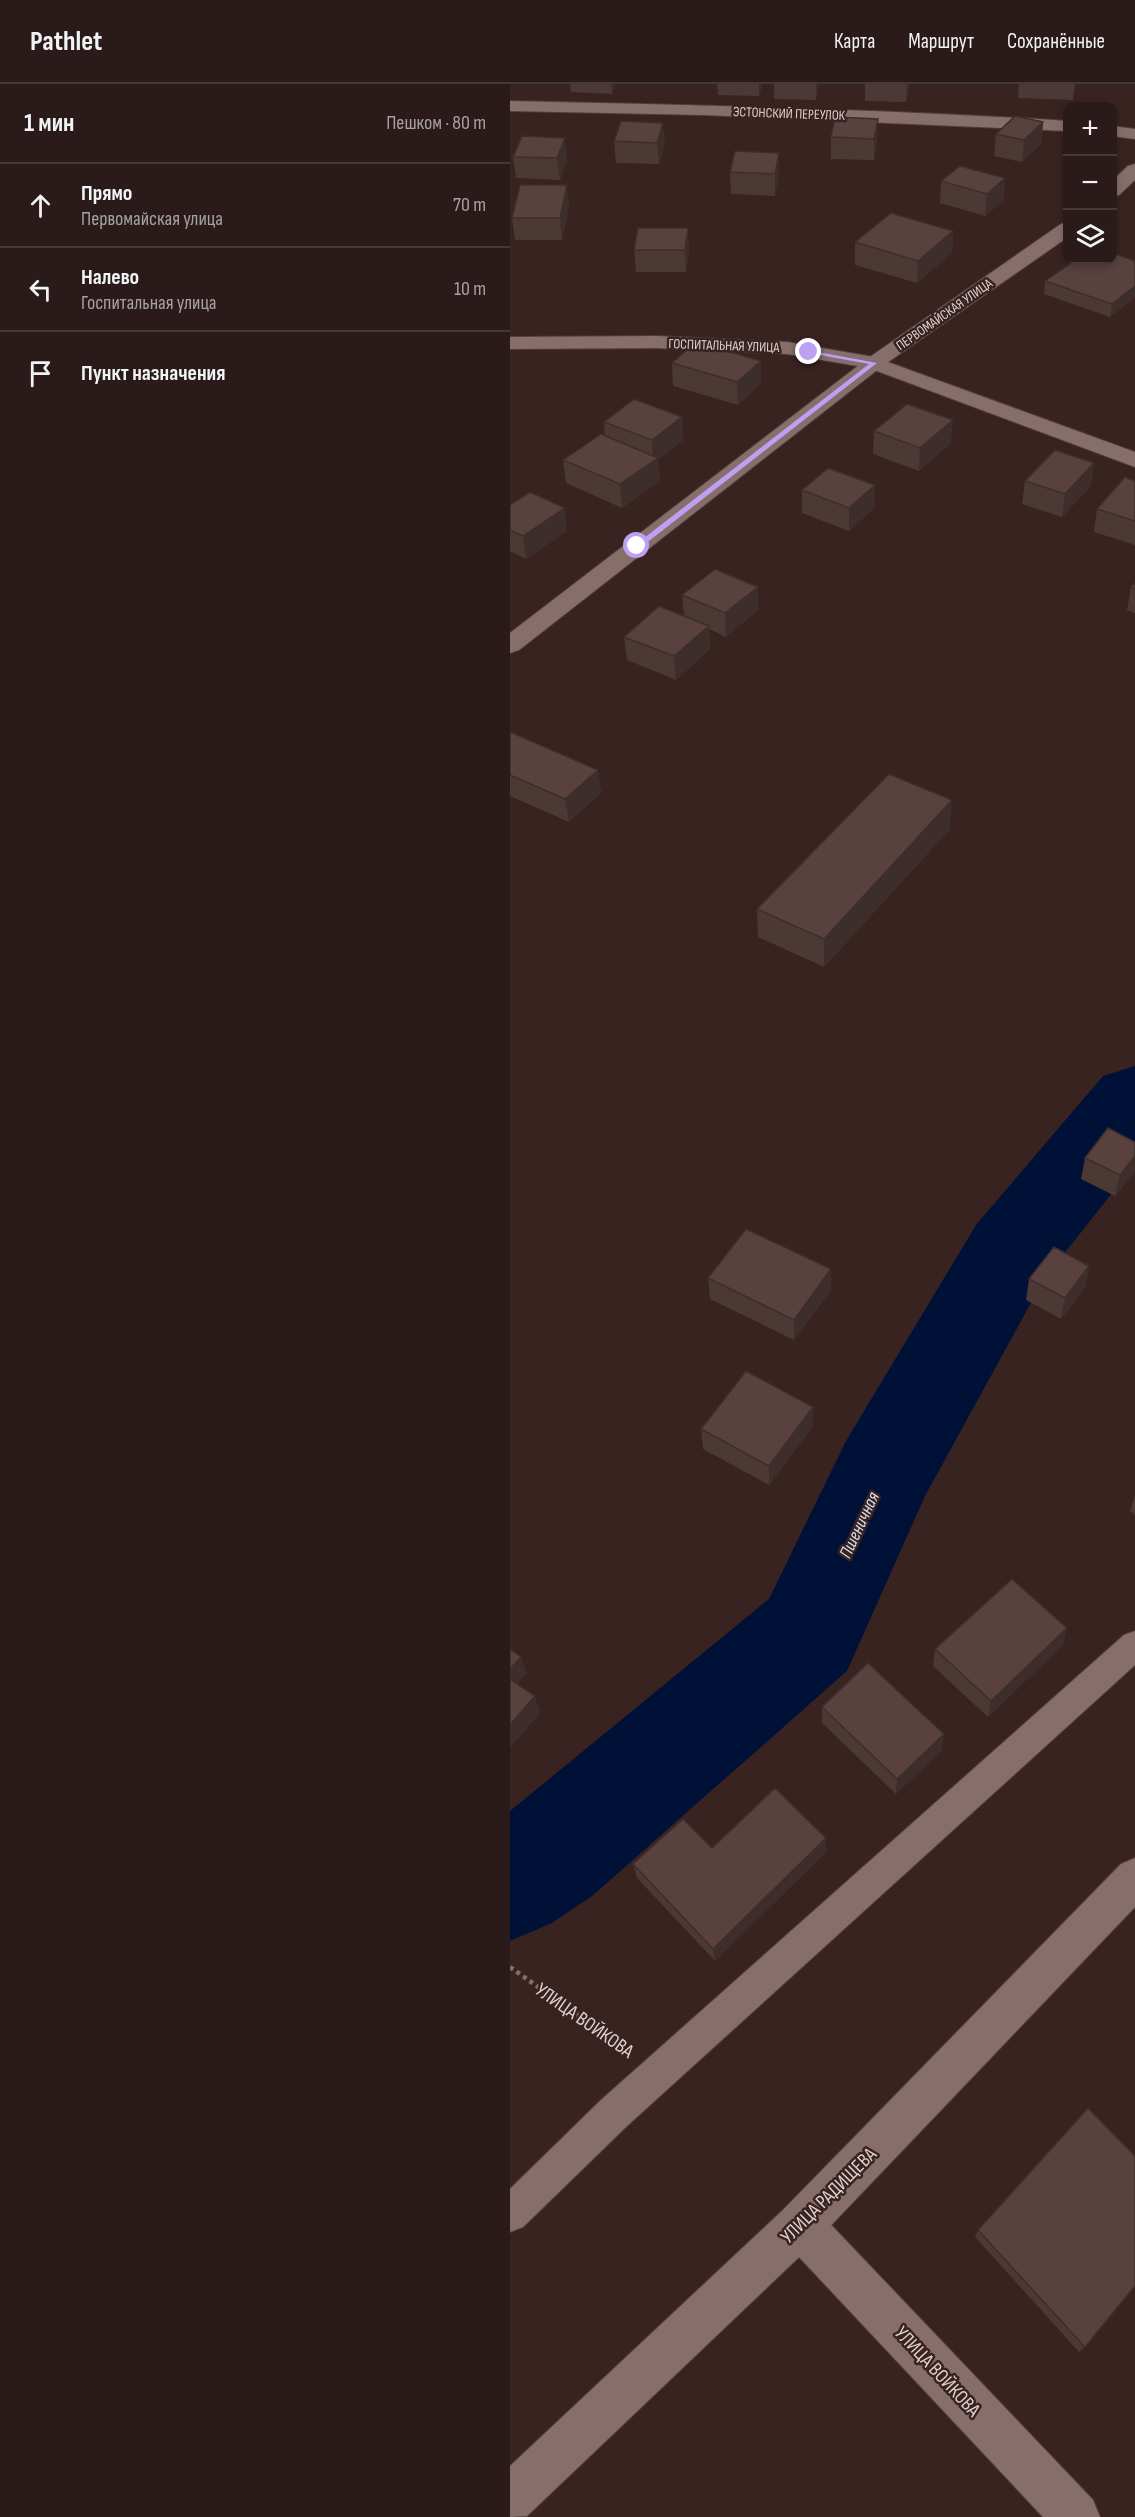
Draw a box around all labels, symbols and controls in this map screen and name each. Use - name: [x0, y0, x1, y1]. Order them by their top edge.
- text: Pathlet: [30, 25, 102, 58]
- text: Карта: [834, 29, 875, 54]
- text: Маршрут: [908, 29, 974, 54]
- text: Сохранённые: [1007, 29, 1105, 54]
- map controls: [1063, 102, 1117, 264]
- button: +: [1063, 102, 1117, 156]
- street label: ЭСТОНСКИЙ ПЕРЕУЛОК: [733, 103, 846, 124]
- text: 1 мин: [24, 108, 74, 139]
- text: Пешком · 80 m: [386, 111, 486, 135]
- button: −: [1063, 156, 1117, 210]
- text: Прямо: [81, 180, 132, 207]
- icon: ahead: [24, 189, 57, 222]
- text: 70 m: [453, 193, 486, 217]
- text: Первомайская улица: [81, 207, 223, 231]
- button: layers: [1063, 210, 1117, 264]
- text: Налево: [81, 264, 139, 291]
- icon: left: [24, 273, 57, 306]
- street label: ПЕРВОМАЙСКАЯ УЛИЦА: [893, 274, 997, 354]
- text: 10 m: [454, 277, 486, 301]
- text: Госпитальная улица: [81, 291, 217, 315]
- street label: ГОСПИТАЛЬНАЯ УЛИЦА: [668, 335, 781, 356]
- route end: [795, 338, 821, 364]
- icon: arrive: [24, 357, 57, 390]
- text: Пункт назначения: [81, 360, 225, 387]
- route start: [623, 532, 649, 558]
- water label: Пшеничная: [835, 1489, 884, 1562]
- street label: УЛИЦА ВОЙКОВА: [531, 1978, 639, 2064]
- street label: УЛИЦА РАДИЩЕВА: [776, 2142, 882, 2249]
- street label: УЛИЦА ВОЙКОВА: [889, 2322, 985, 2422]

